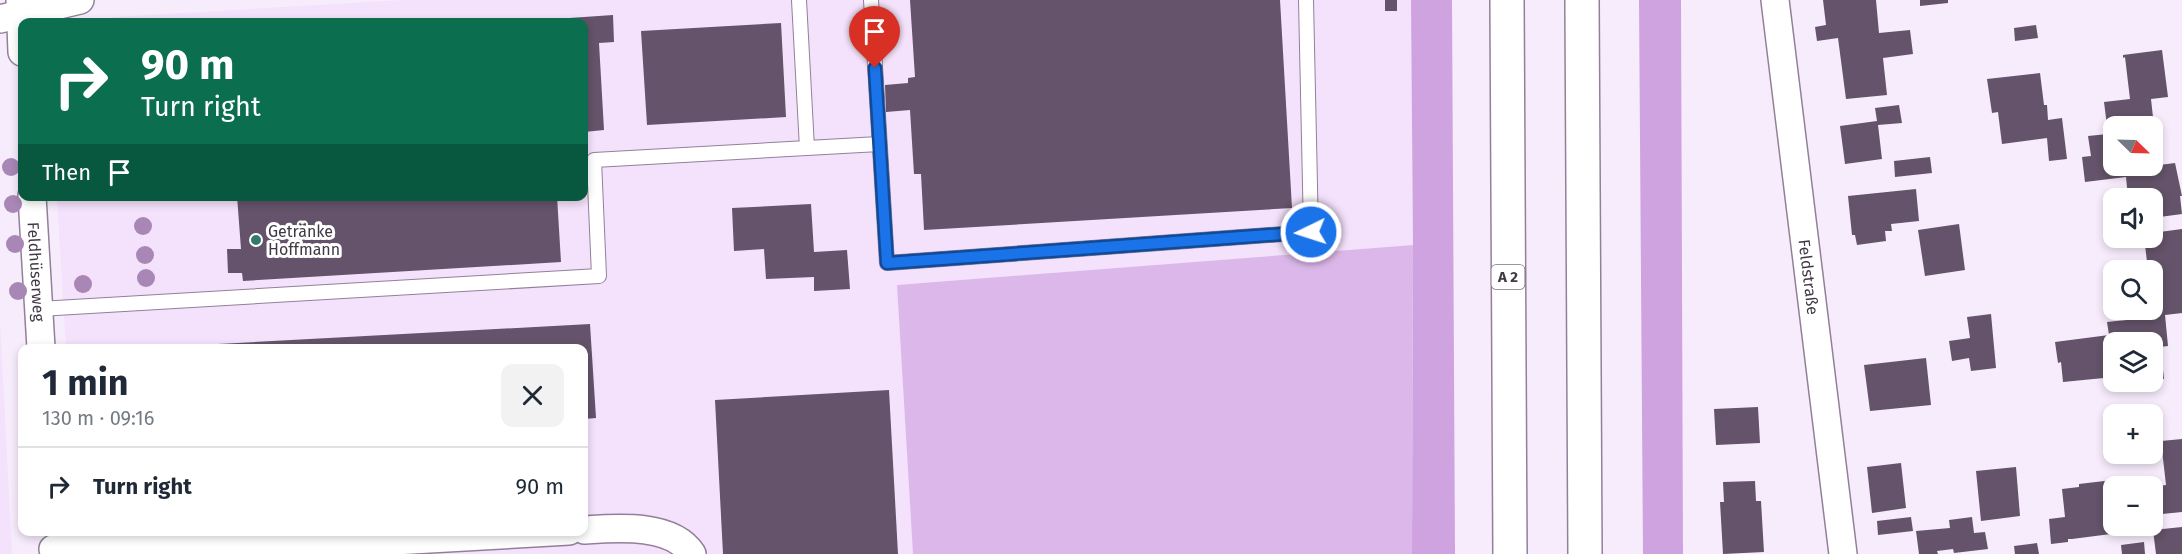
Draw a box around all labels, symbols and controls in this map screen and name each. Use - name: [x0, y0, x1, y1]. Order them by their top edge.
- pin: [849, 6, 900, 68]
- icon: arrive: [858, 15, 891, 48]
- text: 90 m: [141, 40, 235, 90]
- icon: right: [42, 42, 120, 120]
- text: Turn right: [141, 91, 261, 123]
- north arrow: [2103, 116, 2163, 176]
- map controls: [2103, 116, 2163, 536]
- icon: arrive: [103, 156, 136, 189]
- text: Then: [42, 159, 91, 186]
- button: sound: [2103, 188, 2163, 248]
- position arrow: [1279, 200, 1343, 264]
- street label: Feldhüserweg: [24, 221, 48, 323]
- place label: Getränke Hoffmann: [268, 222, 340, 259]
- marker: Getränke Hoffmann: [249, 233, 263, 247]
- street label: Feldstraße: [1794, 238, 1823, 316]
- button: search: [2103, 260, 2163, 320]
- road number: A 2: [1492, 265, 1524, 289]
- button: layers: [2103, 332, 2163, 392]
- text: 1 min: [42, 361, 129, 405]
- button: close: [501, 364, 564, 427]
- button: +: [2103, 404, 2163, 464]
- text: 130 m · 09:16: [42, 406, 154, 430]
- icon: right: [42, 470, 75, 503]
- text: Turn right: [93, 473, 192, 500]
- text: 90 m: [515, 473, 564, 500]
- button: −: [2103, 476, 2163, 536]

